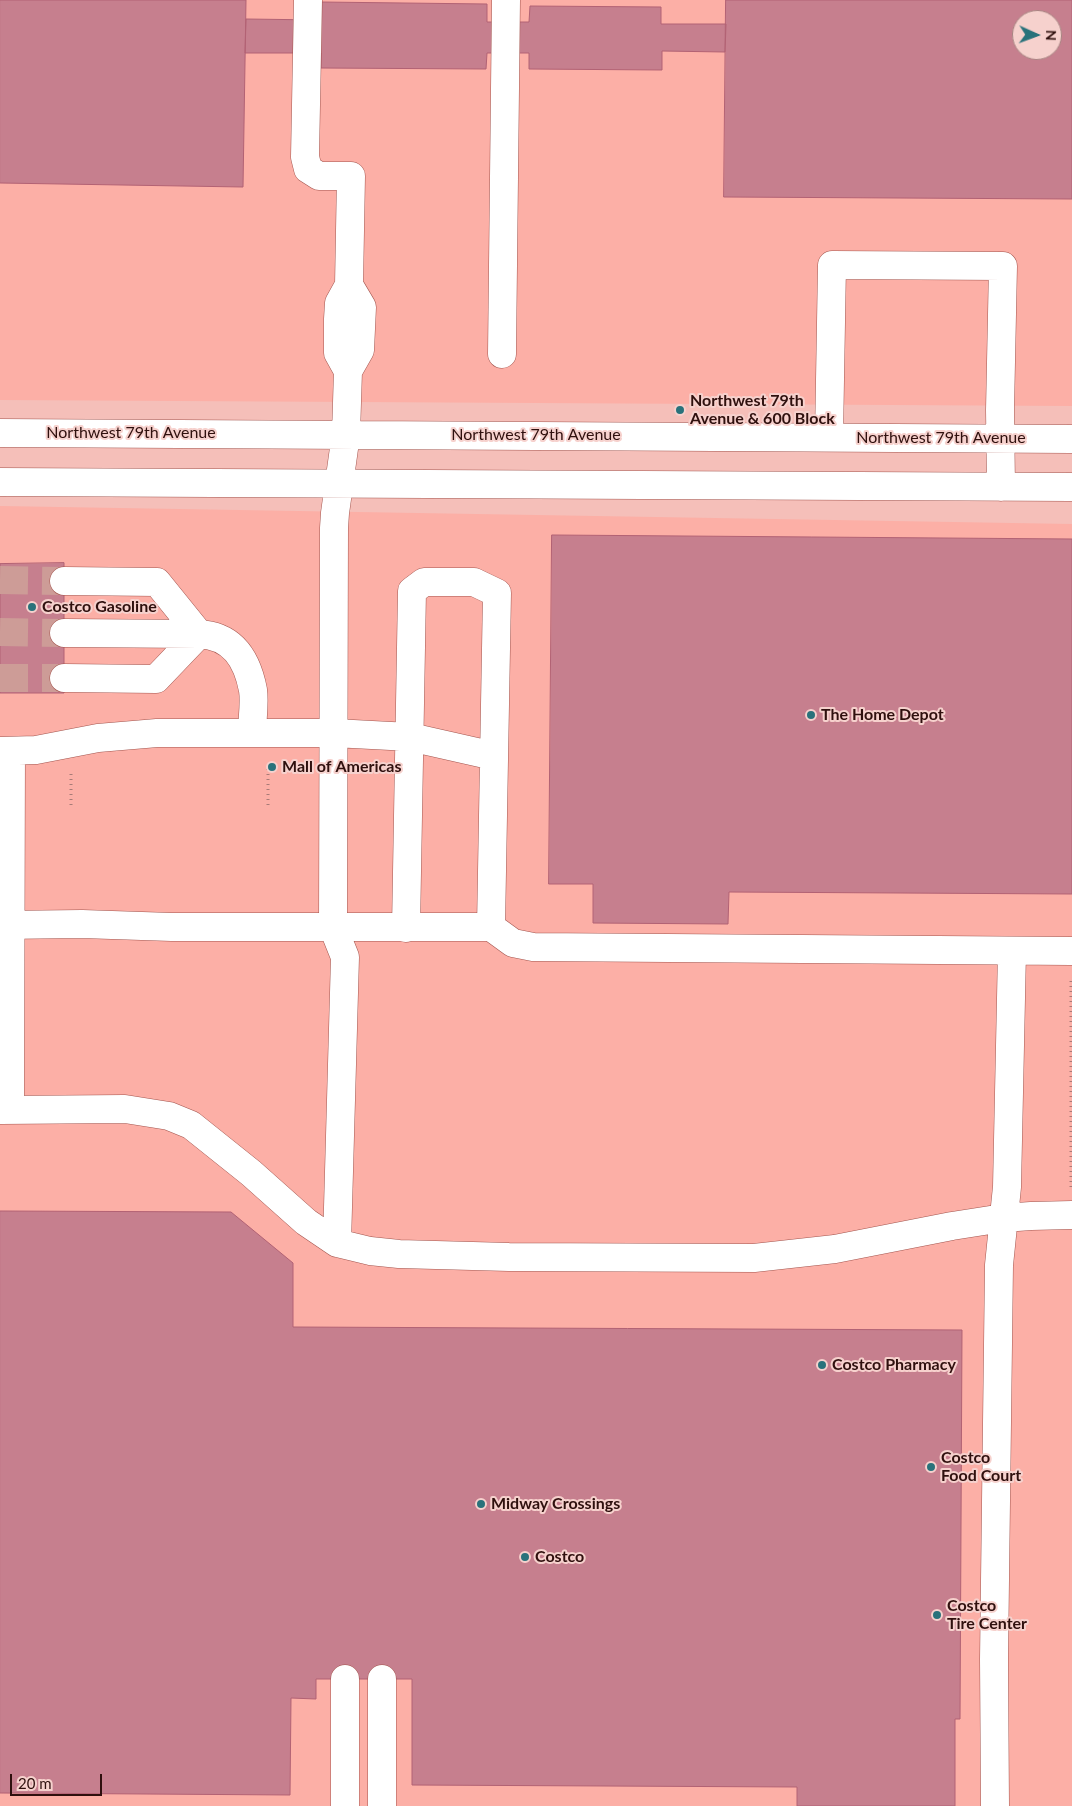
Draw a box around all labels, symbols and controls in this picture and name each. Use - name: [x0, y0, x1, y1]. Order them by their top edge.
- north arrow: [1012, 10, 1062, 60]
- text: N: [1043, 30, 1060, 41]
- place label: Northwest 79th Avenue & 600 Block: [690, 391, 835, 429]
- marker: Northwest 79th Avenue & 600 Block: [674, 404, 686, 416]
- street label: Northwest 79th Avenue: [46, 423, 216, 443]
- street label: Northwest 79th Avenue: [451, 425, 621, 445]
- street label: Northwest 79th Avenue: [856, 428, 1026, 448]
- place label: Costco Gasoline: [42, 597, 157, 617]
- marker: Costco Gasoline: [26, 601, 38, 613]
- place label: The Home Depot: [821, 705, 944, 725]
- marker: The Home Depot: [805, 709, 817, 721]
- place label: Mall of Americas: [282, 757, 401, 777]
- marker: Mall of Americas: [266, 761, 278, 773]
- place label: Costco Pharmacy: [832, 1355, 956, 1375]
- marker: Costco Pharmacy: [816, 1359, 828, 1371]
- place label: Costco Food Court: [941, 1448, 1021, 1486]
- marker: Costco Food Court: [925, 1461, 937, 1473]
- place label: Midway Crossings: [491, 1494, 620, 1514]
- marker: Midway Crossings: [475, 1498, 487, 1510]
- place label: Costco: [535, 1547, 584, 1567]
- marker: Costco: [519, 1551, 531, 1563]
- place label: Costco Tire Center: [947, 1596, 1027, 1634]
- marker: Costco Tire Center: [931, 1609, 943, 1621]
- scale bar: [12, 1764, 105, 1796]
- text: 20 m: [18, 1774, 52, 1792]

